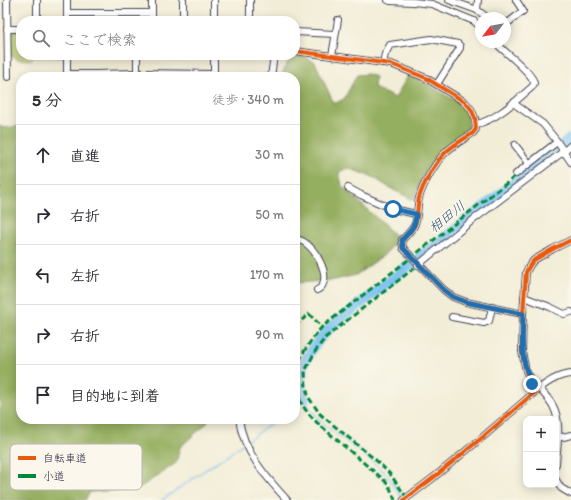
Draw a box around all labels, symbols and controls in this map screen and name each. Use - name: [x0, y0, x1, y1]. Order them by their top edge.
- north arrow: [475, 12, 511, 48]
- search box: [16, 16, 300, 60]
- icon: search: [30, 27, 52, 49]
- text: ここで検索: [62, 31, 137, 49]
- text: 5 分: [32, 90, 62, 110]
- text: 徒歩 · 340 m: [212, 92, 284, 107]
- icon: ahead: [32, 144, 54, 166]
- text: 直進: [70, 147, 100, 165]
- text: 30 m: [255, 147, 284, 162]
- water label: 相田川: [425, 197, 469, 237]
- route start: [384, 200, 402, 218]
- icon: right: [32, 204, 54, 226]
- text: 右折: [70, 207, 100, 225]
- text: 50 m: [255, 207, 284, 222]
- icon: left: [32, 264, 54, 286]
- text: 左折: [70, 267, 100, 285]
- text: 170 m: [250, 267, 284, 282]
- icon: right: [32, 324, 54, 346]
- text: 右折: [70, 327, 100, 345]
- text: 90 m: [255, 327, 284, 342]
- route end: [523, 375, 541, 393]
- icon: arrive: [32, 384, 54, 406]
- text: 目的地に到着: [70, 387, 160, 405]
- map controls: [523, 416, 559, 488]
- button: +: [523, 416, 559, 452]
- legend: [10, 444, 142, 490]
- text: 自転車道: [43, 452, 87, 465]
- button: −: [523, 452, 559, 488]
- text: 小道: [43, 470, 65, 483]

